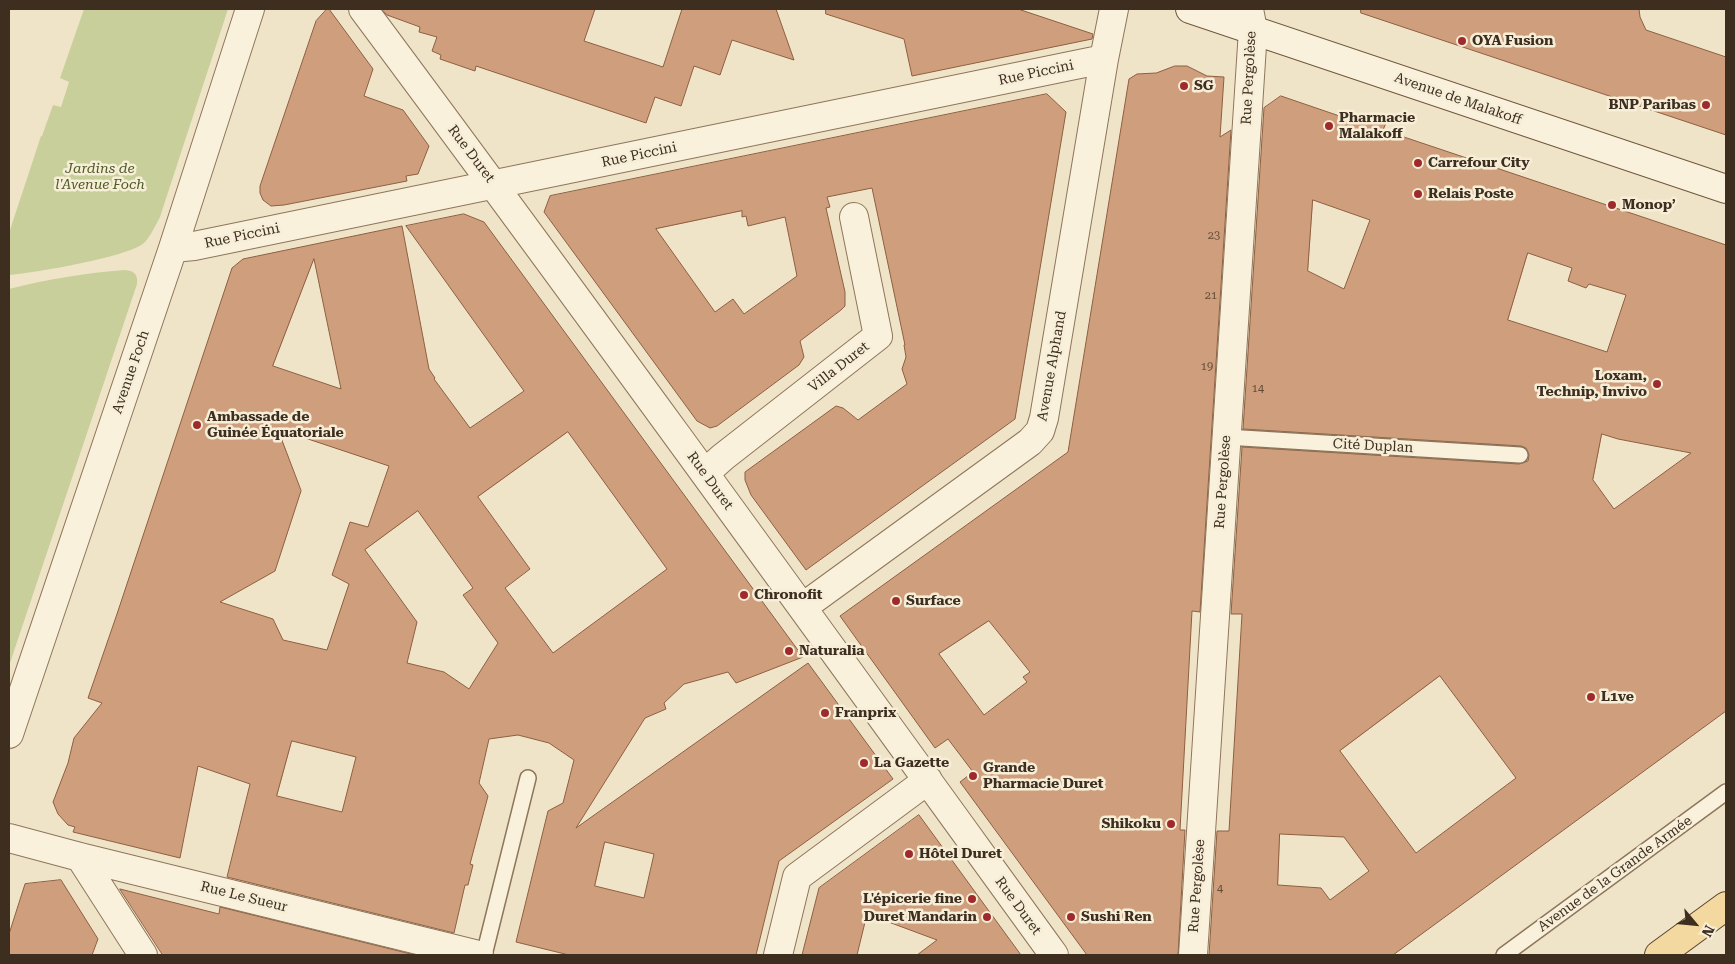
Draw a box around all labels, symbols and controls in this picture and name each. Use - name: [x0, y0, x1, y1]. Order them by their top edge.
- street label: Rue Pergolèse: [1238, 31, 1260, 125]
- place label: OYA Fusion: [1472, 33, 1553, 49]
- marker: OYA Fusion: [1456, 35, 1468, 47]
- street label: Rue Piccini: [997, 57, 1075, 89]
- street label: Avenue de Malakoff: [1392, 69, 1524, 129]
- place label: SG: [1194, 78, 1214, 94]
- marker: SG: [1178, 80, 1190, 92]
- place label: BNP Paribas: [1608, 97, 1696, 113]
- marker: BNP Paribas: [1700, 99, 1712, 111]
- place label: Pharmacie Malakoff: [1339, 110, 1415, 142]
- marker: Pharmacie Malakoff: [1323, 120, 1335, 132]
- street label: Rue Duret: [444, 122, 498, 186]
- street label: Rue Piccini: [600, 139, 678, 171]
- place label: Carrefour City: [1428, 155, 1530, 171]
- marker: Carrefour City: [1412, 157, 1424, 169]
- park label: Jardins de l'Avenue Foch: [55, 161, 145, 193]
- place label: Relais Poste: [1428, 186, 1514, 202]
- marker: Relais Poste: [1412, 188, 1424, 200]
- place label: Monop’: [1622, 197, 1676, 213]
- marker: Monop’: [1606, 199, 1618, 211]
- street label: Rue Piccini: [203, 220, 281, 252]
- house number: 23: [1208, 229, 1220, 243]
- house number: 21: [1205, 289, 1217, 303]
- street label: Avenue Alphand: [1034, 309, 1070, 423]
- street label: Avenue Foch: [109, 328, 153, 416]
- street label: Villa Duret: [805, 338, 873, 396]
- house number: 19: [1201, 360, 1213, 374]
- place label: Loxam, Technip, Invivo: [1536, 368, 1647, 401]
- marker: Loxam, Technip, Invivo: [1651, 378, 1663, 390]
- house number: 14: [1252, 382, 1264, 396]
- place label: Ambassade de Guinée Équatoriale: [207, 409, 344, 442]
- marker: Ambassade de Guinée Équatoriale: [191, 419, 203, 431]
- street label: Rue Pergolèse: [1211, 435, 1235, 529]
- street label: Cité Duplan: [1332, 436, 1414, 456]
- street label: Rue Duret: [683, 449, 737, 513]
- place label: Chronofit: [754, 587, 822, 603]
- marker: Chronofit: [738, 589, 750, 601]
- place label: Surface: [906, 593, 961, 609]
- marker: Surface: [890, 595, 902, 607]
- place label: Naturalia: [799, 643, 865, 659]
- marker: Naturalia: [783, 645, 795, 657]
- place label: L1ve: [1601, 689, 1634, 705]
- marker: L1ve: [1585, 691, 1597, 703]
- place label: Franprix: [835, 705, 896, 721]
- marker: Franprix: [819, 707, 831, 719]
- place label: La Gazette: [874, 755, 949, 771]
- marker: La Gazette: [858, 757, 870, 769]
- place label: Grande Pharmacie Duret: [983, 760, 1103, 792]
- marker: Grande Pharmacie Duret: [967, 770, 979, 782]
- street label: Avenue de la Grande Armée: [1535, 812, 1695, 936]
- place label: Shikoku: [1101, 816, 1161, 832]
- marker: Shikoku: [1165, 818, 1177, 830]
- street label: Rue Pergolèse: [1185, 839, 1209, 933]
- place label: Hôtel Duret: [919, 846, 1002, 862]
- marker: Hôtel Duret: [903, 848, 915, 860]
- street label: Rue Duret: [991, 874, 1045, 938]
- street label: Rue Le Sueur: [199, 878, 289, 916]
- house number: 4: [1217, 882, 1223, 896]
- place label: L'épicerie fine: [863, 891, 962, 907]
- marker: L'épicerie fine: [966, 893, 978, 905]
- north arrow: [1670, 899, 1720, 949]
- place label: Duret Mandarin: [864, 909, 977, 925]
- place label: Sushi Ren: [1081, 909, 1152, 925]
- marker: Duret Mandarin: [981, 911, 993, 923]
- marker: Sushi Ren: [1065, 911, 1077, 923]
- text: N: [1699, 923, 1718, 940]

